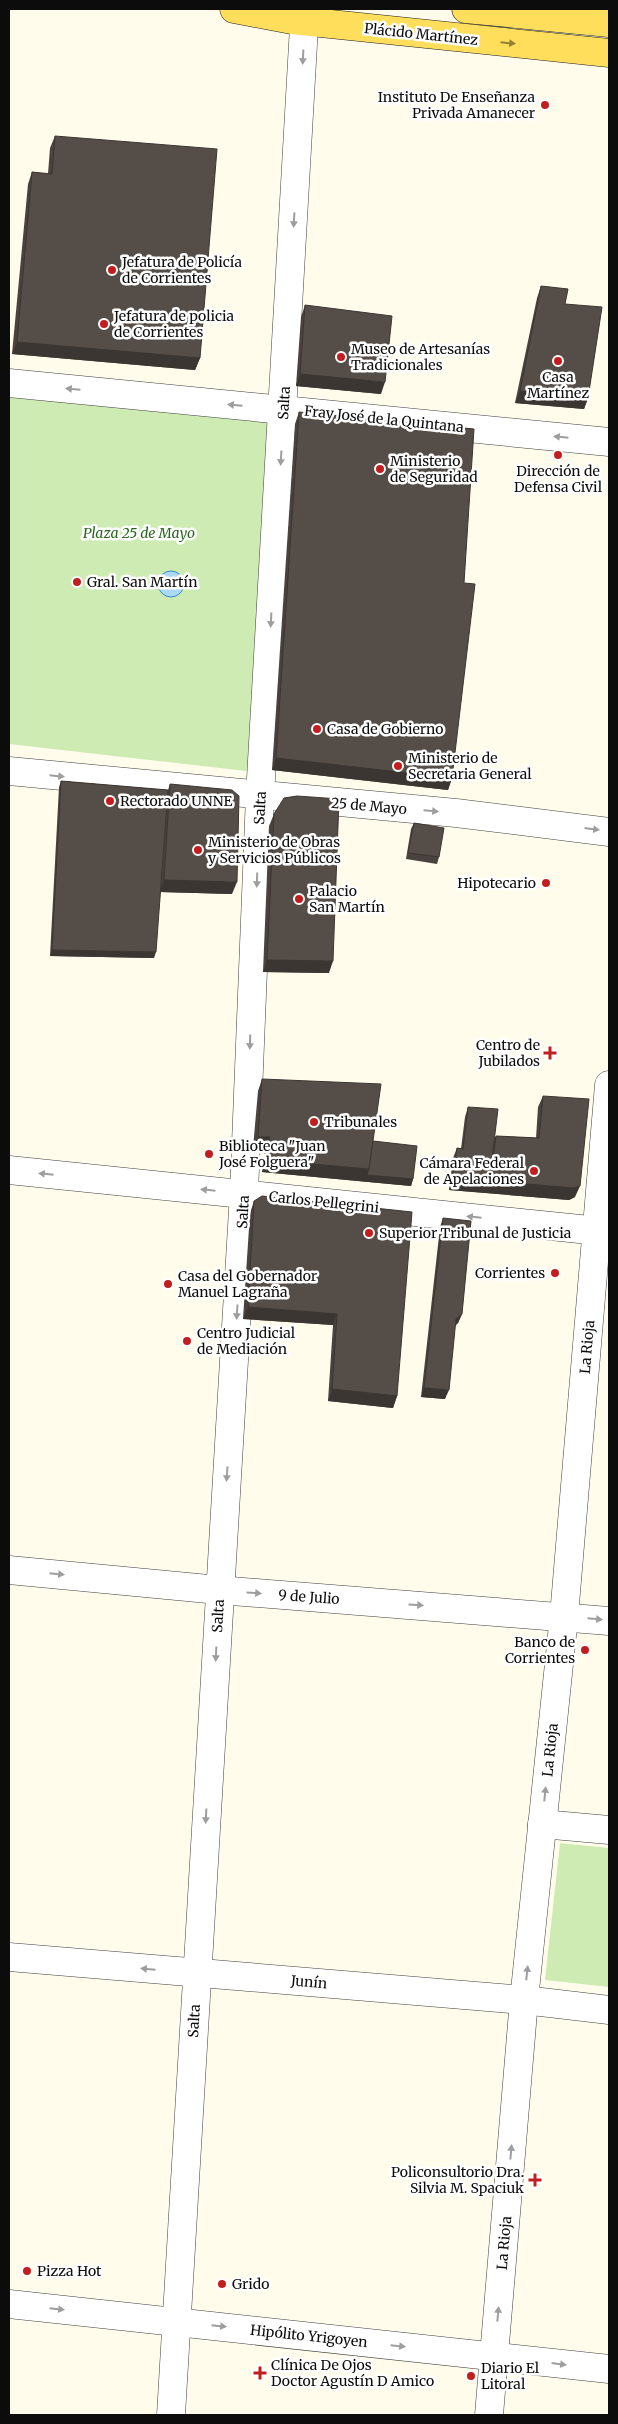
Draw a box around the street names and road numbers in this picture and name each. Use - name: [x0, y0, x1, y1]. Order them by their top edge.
- street label: Plácido Martínez: [363, 19, 479, 49]
- street label: Salta: [274, 385, 294, 420]
- street label: Fray José de la Quintana: [303, 402, 465, 436]
- street label: Salta: [250, 790, 270, 825]
- street label: 25 de Mayo: [330, 794, 408, 818]
- street label: Carlos Pellegrini: [268, 1187, 380, 1217]
- street label: Salta: [233, 1194, 253, 1229]
- street label: La Rioja: [576, 1319, 598, 1375]
- street label: 9 de Julio: [278, 1586, 340, 1608]
- street label: Salta: [208, 1598, 228, 1633]
- street label: La Rioja: [538, 1722, 562, 1778]
- street label: Junín: [289, 1971, 328, 1993]
- street label: Salta: [184, 2003, 204, 2038]
- street label: La Rioja: [493, 2215, 515, 2271]
- street label: Hipólito Yrigoyen: [249, 2321, 369, 2351]

